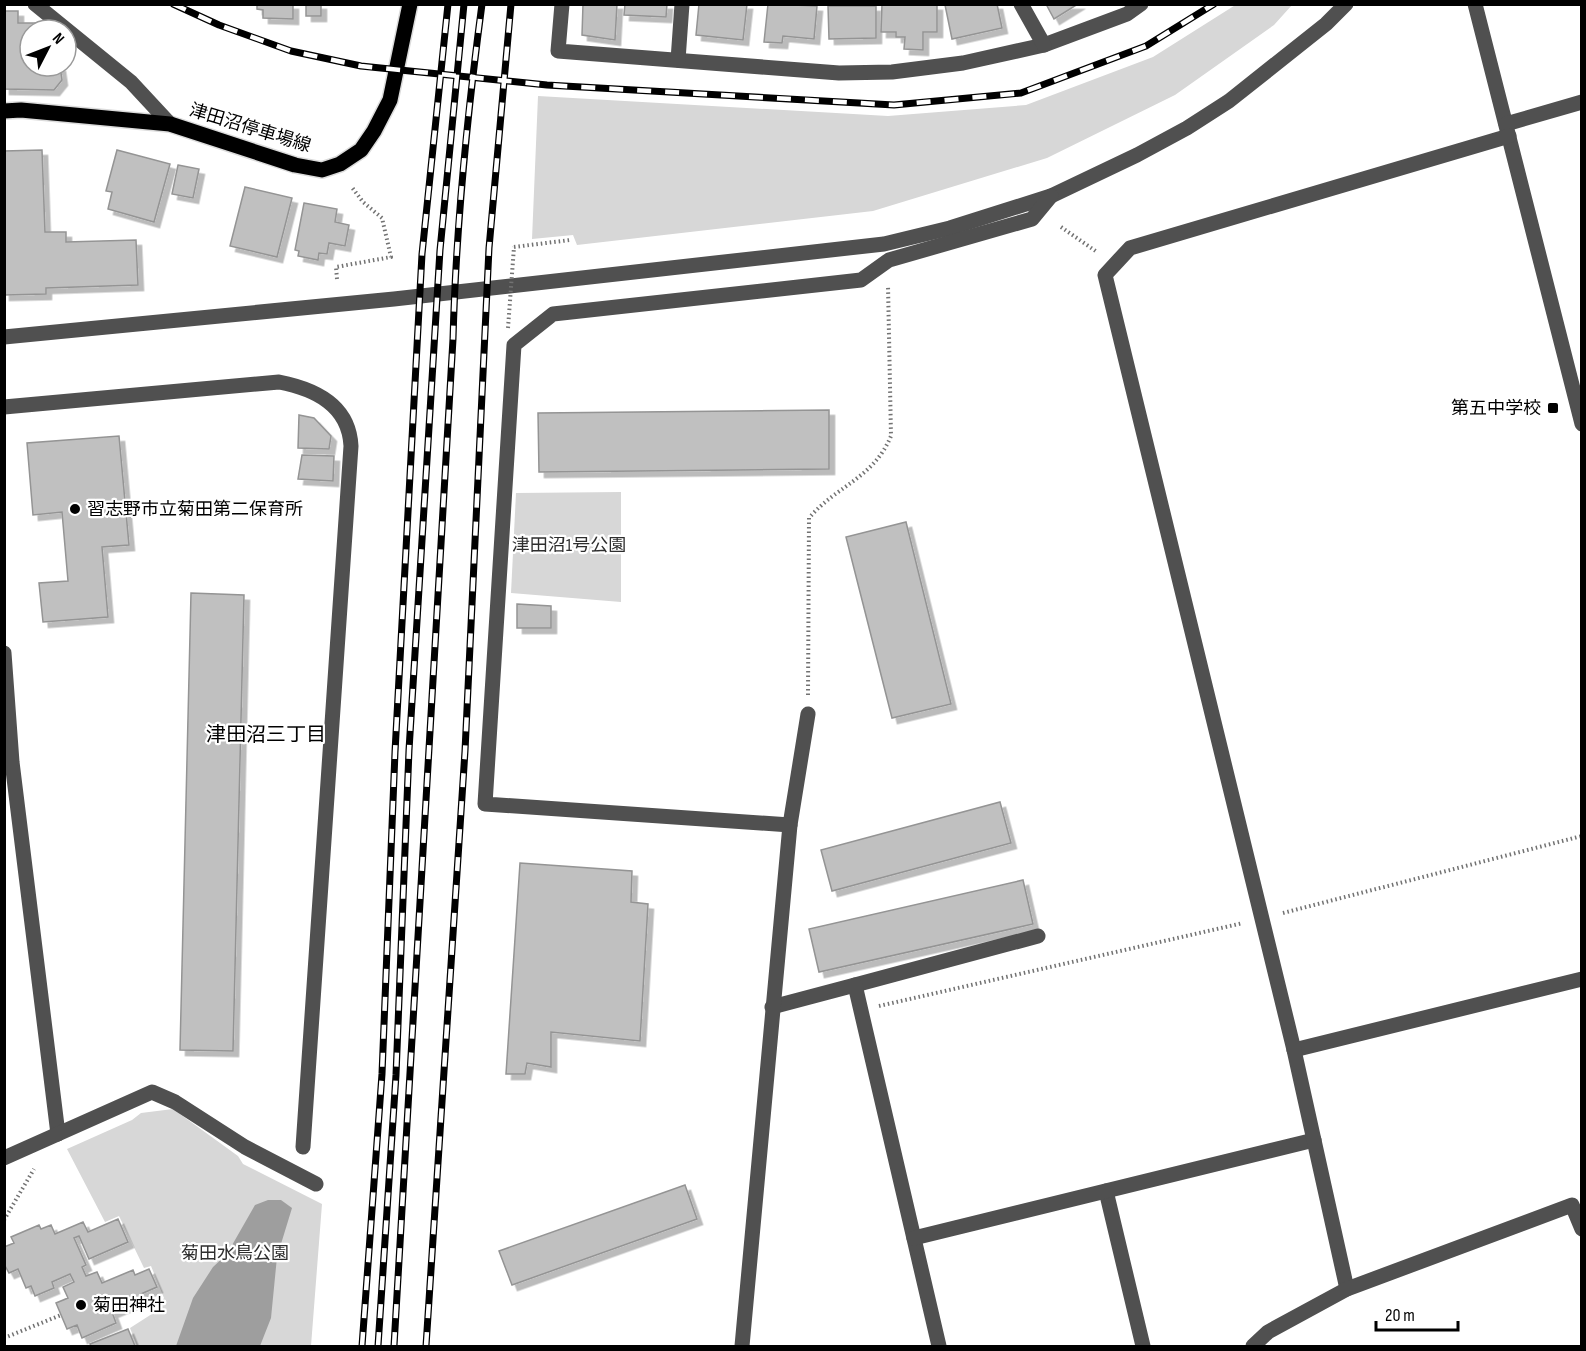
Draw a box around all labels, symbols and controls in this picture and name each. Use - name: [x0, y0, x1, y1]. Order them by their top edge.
- north arrow: [18, 18, 78, 78]
- text: N: [48, 29, 68, 48]
- street label: 津田沼停車場線: [187, 100, 313, 156]
- place label: 第五中学校: [1451, 398, 1541, 419]
- marker: 第五中学校: [1546, 401, 1560, 415]
- place label: 習志野市立菊田第二保育所: [87, 499, 303, 520]
- marker: 習志野市立菊田第二保育所: [68, 502, 82, 516]
- park label: 津田沼1号公園: [512, 535, 626, 556]
- district label: 津田沼三丁目: [206, 723, 326, 747]
- park label: 菊田水鳥公園: [181, 1243, 289, 1264]
- scale bar: [1376, 1294, 1458, 1332]
- place label: 菊田神社: [93, 1295, 165, 1316]
- marker: 菊田神社: [74, 1298, 88, 1312]
- text: 20 m: [1385, 1305, 1415, 1326]

